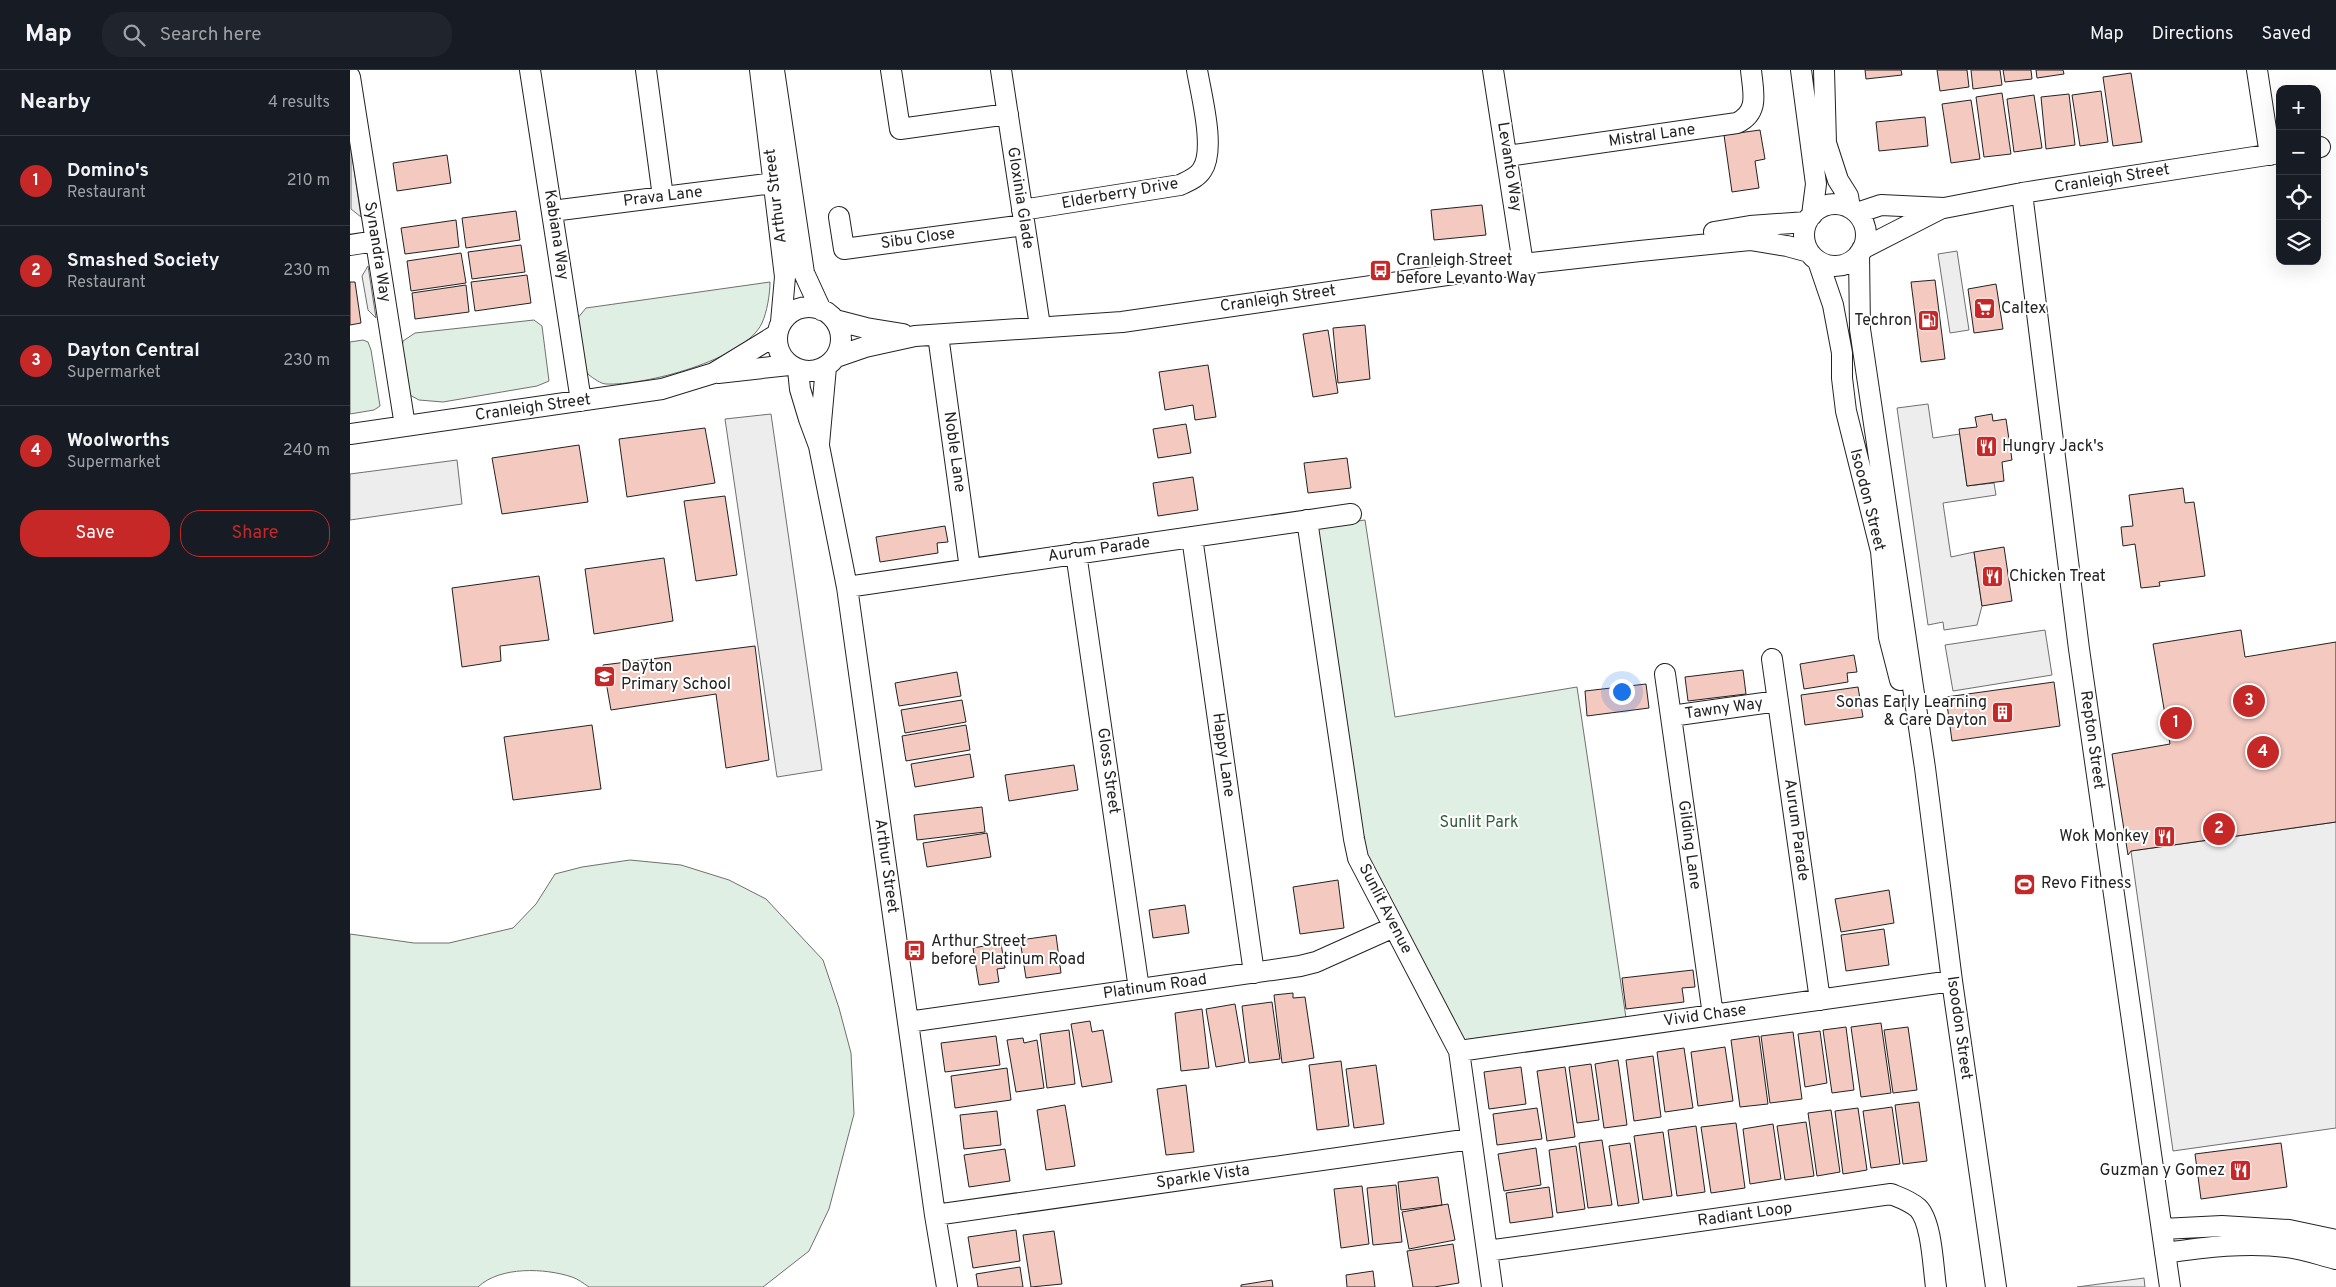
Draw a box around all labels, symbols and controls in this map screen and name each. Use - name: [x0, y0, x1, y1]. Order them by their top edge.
- search box: [102, 12, 452, 57]
- text: Map: [25, 20, 72, 50]
- icon: search: [120, 21, 148, 49]
- text: Search here: [160, 23, 261, 47]
- text: Map: [2090, 23, 2124, 46]
- text: Directions: [2152, 23, 2234, 46]
- text: Saved: [2262, 23, 2311, 46]
- map controls: [2276, 85, 2321, 265]
- button: +: [2276, 85, 2321, 130]
- text: Nearby: [20, 89, 91, 116]
- text: 4 results: [268, 93, 330, 113]
- street label: Mistral Lane: [1607, 120, 1697, 152]
- street label: Levanto Way: [1492, 121, 1526, 213]
- button: −: [2276, 130, 2321, 175]
- street label: Gloxinia Glade: [1002, 146, 1038, 250]
- street label: Arthur Street: [760, 148, 792, 244]
- text: Domino's: [67, 159, 149, 183]
- street label: Cranleigh Street: [2053, 160, 2171, 198]
- text: 1: [33, 171, 39, 191]
- text: 210 m: [287, 171, 330, 191]
- street label: Elderberry Drive: [1060, 174, 1180, 214]
- button: locate: [2276, 175, 2321, 220]
- street label: Prava Lane: [622, 182, 704, 212]
- text: Restaurant: [67, 183, 146, 203]
- street label: Kabiana Way: [539, 188, 573, 282]
- street label: Synandra Way: [359, 200, 395, 304]
- button: layers: [2276, 220, 2321, 265]
- street label: Sibu Close: [880, 224, 956, 254]
- text: Smashed Society: [67, 249, 220, 273]
- place label: Cranleigh Street before Levanto Way: [1396, 251, 1536, 289]
- bus stop icon: Cranleigh Street before Levanto Way: [1368, 258, 1392, 282]
- text: 2: [31, 261, 41, 281]
- text: 230 m: [283, 261, 330, 281]
- text: Restaurant: [67, 273, 146, 293]
- street label: Cranleigh Street: [1219, 281, 1337, 317]
- supermarket icon: Caltex: [1973, 297, 1997, 321]
- place label: Caltex: [2001, 299, 2046, 319]
- fuel station icon: Techron: [1916, 309, 1940, 333]
- place label: Techron: [1854, 311, 1912, 331]
- text: Dayton Central: [67, 339, 200, 363]
- text: 3: [31, 351, 41, 371]
- text: 230 m: [283, 351, 330, 371]
- text: Supermarket: [67, 363, 161, 383]
- street label: Cranleigh Street: [474, 390, 592, 426]
- street label: Noble Lane: [938, 410, 970, 494]
- text: Woolworths: [67, 429, 170, 453]
- restaurant icon: Hungry Jack's: [1974, 435, 1998, 459]
- place label: Hungry Jack's: [2002, 437, 2104, 457]
- text: 4: [31, 441, 41, 461]
- text: 240 m: [283, 441, 330, 461]
- street label: Isoodon Street: [1845, 447, 1889, 553]
- text: Supermarket: [67, 453, 161, 473]
- button: Save: [20, 510, 170, 557]
- button: Share: [180, 510, 330, 557]
- street label: Aurum Parade: [1047, 533, 1151, 567]
- restaurant icon: Chicken Treat: [1981, 565, 2005, 589]
- place label: Chicken Treat: [2009, 567, 2106, 587]
- place label: Dayton Primary School: [621, 657, 731, 695]
- school or university icon: Dayton Primary School: [593, 664, 617, 688]
- your location: [1609, 679, 1635, 705]
- pin: 3: [2233, 682, 2265, 720]
- street label: Repton Street: [2075, 689, 2109, 791]
- place label: Sonas Early Learning & Care Dayton: [1836, 693, 1987, 731]
- street label: Tawny Way: [1684, 694, 1764, 724]
- building icon: Sonas Early Learning & Care Dayton: [1991, 700, 2015, 724]
- pin: 1: [2160, 704, 2192, 742]
- street label: Happy Lane: [1207, 712, 1239, 798]
- street label: Gloss Street: [1092, 727, 1124, 815]
- pin: 4: [2247, 733, 2279, 771]
- street label: Aurum Parade: [1779, 778, 1813, 882]
- street label: Gilding Lane: [1673, 799, 1705, 891]
- pin: 2: [2203, 810, 2235, 848]
- park label: Sunlit Park: [1440, 813, 1518, 833]
- street label: Arthur Street: [869, 817, 903, 915]
- restaurant icon: Wok Monkey: [2153, 825, 2177, 849]
- place label: Wok Monkey: [2059, 827, 2149, 847]
- street label: Sunlit Avenue: [1354, 861, 1416, 957]
- sports icon: Revo Fitness: [2013, 872, 2037, 896]
- place label: Revo Fitness: [2041, 874, 2132, 894]
- place label: Arthur Street before Platinum Road: [931, 932, 1085, 970]
- bus stop icon: Arthur Street before Platinum Road: [903, 939, 927, 963]
- street label: Platinum Road: [1102, 970, 1208, 1004]
- street label: Isoodon Street: [1942, 975, 1976, 1081]
- street label: Vivid Chase: [1662, 1000, 1748, 1032]
- restaurant icon: Guzman y Gomez: [2229, 1159, 2253, 1183]
- street label: Sparkle Vista: [1155, 1161, 1251, 1193]
- place label: Guzman y Gomez: [2099, 1161, 2225, 1181]
- street label: Radiant Loop: [1696, 1198, 1794, 1232]

